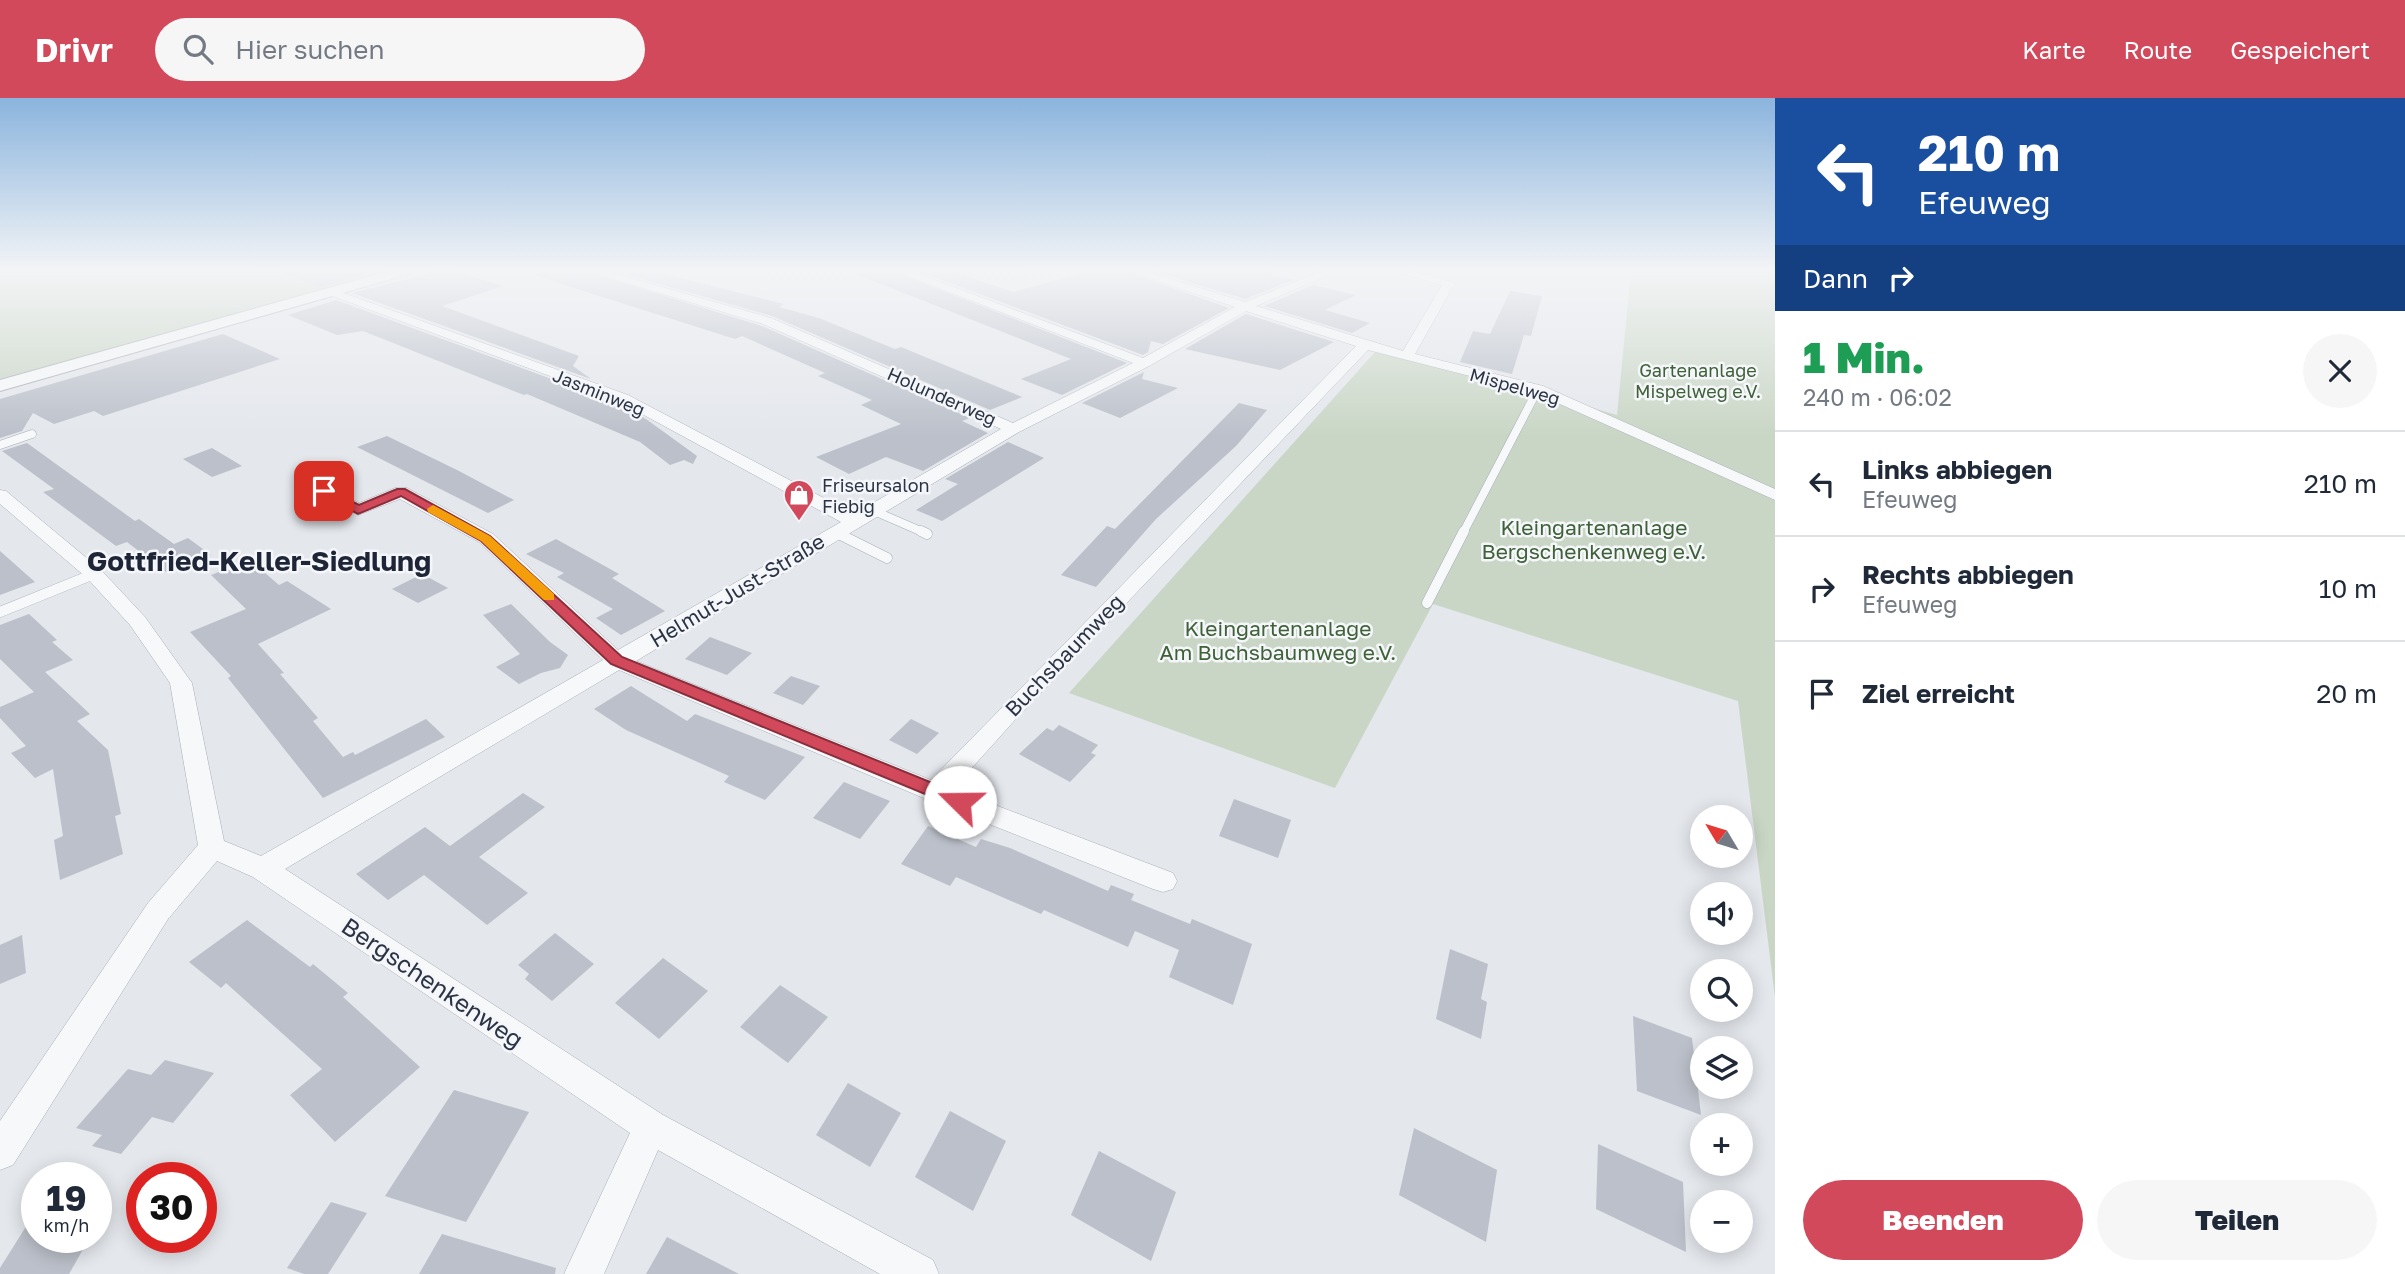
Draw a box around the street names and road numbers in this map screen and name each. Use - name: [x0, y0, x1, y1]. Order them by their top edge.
- street label: Holunderweg: [884, 362, 1000, 430]
- street label: Mispelweg: [1467, 363, 1563, 409]
- street label: Jasminweg: [550, 364, 648, 420]
- street label: Helmut-Just-Straße: [645, 528, 829, 652]
- street label: Buchsbaumweg: [999, 588, 1129, 722]
- street label: Bergschenkenweg: [337, 911, 529, 1053]

